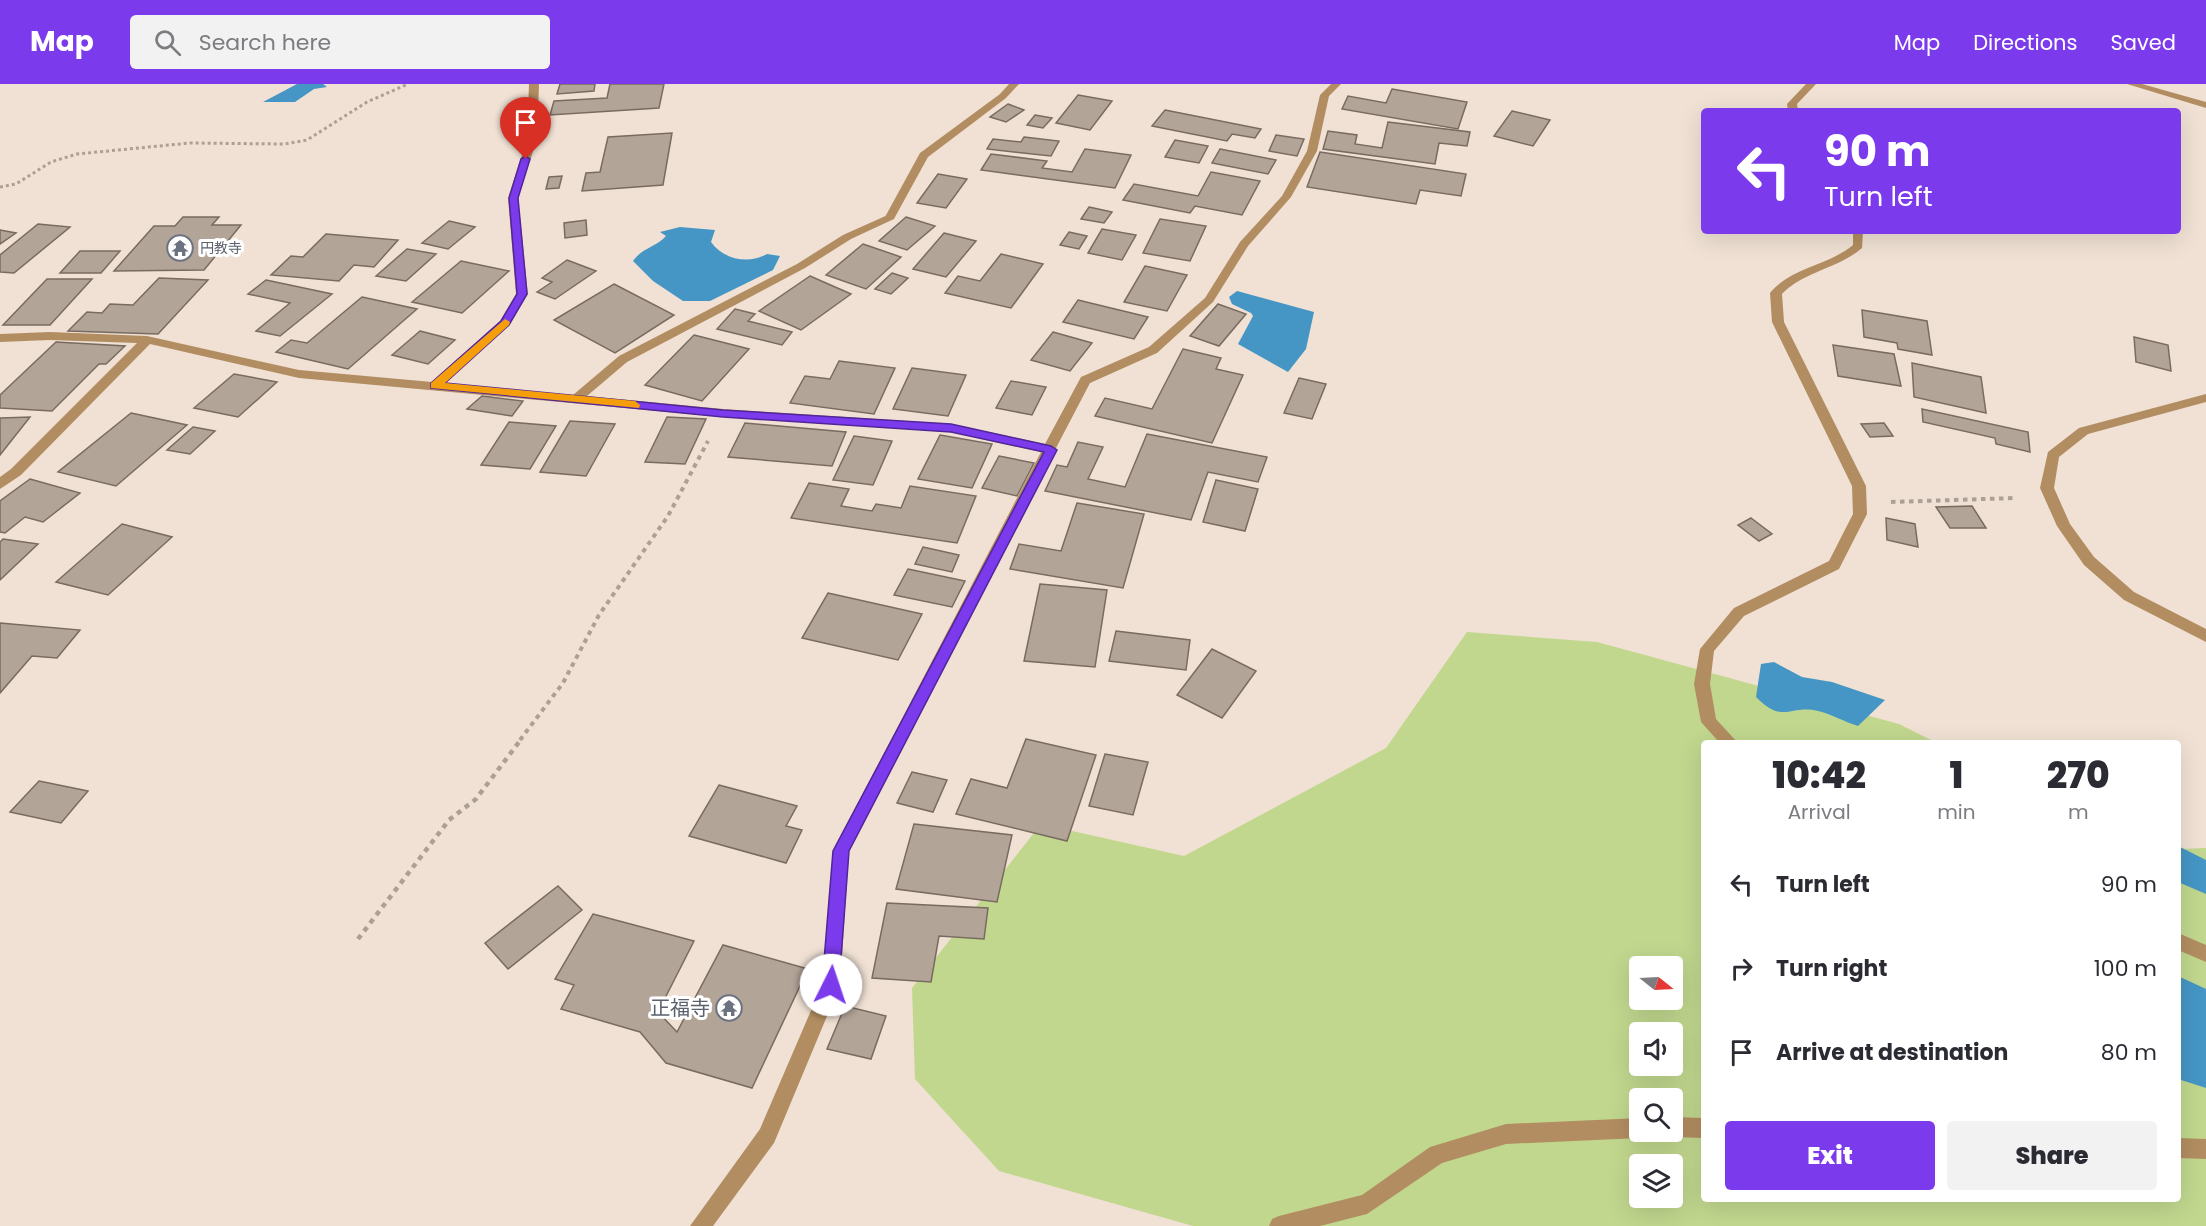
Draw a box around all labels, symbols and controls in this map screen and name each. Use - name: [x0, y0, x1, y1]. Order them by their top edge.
- search box: [130, 15, 550, 69]
- text: Map: [30, 22, 94, 61]
- icon: search: [151, 26, 184, 59]
- text: Search here: [199, 27, 331, 58]
- text: Map: [1894, 28, 1940, 57]
- text: Directions: [1973, 28, 2077, 57]
- text: Saved: [2110, 28, 2176, 57]
- pin: [500, 97, 551, 159]
- icon: arrive: [509, 106, 542, 139]
- text: 90 m: [1824, 122, 1931, 181]
- icon: left: [1725, 132, 1803, 210]
- text: Turn left: [1824, 178, 1933, 215]
- temple icon: 円教寺: [165, 233, 195, 263]
- place label: 円教寺: [200, 238, 242, 258]
- text: 10:42: [1772, 750, 1866, 801]
- text: 1: [1949, 750, 1963, 801]
- text: 270: [2047, 750, 2110, 801]
- text: Arrival: [1788, 798, 1851, 826]
- text: min: [1937, 798, 1976, 826]
- text: m: [2068, 798, 2089, 826]
- icon: left: [1725, 868, 1758, 901]
- text: Turn left: [1776, 869, 1870, 900]
- text: 90 m: [2101, 869, 2157, 900]
- icon: right: [1725, 952, 1758, 985]
- position arrow: [799, 953, 863, 1017]
- text: Turn right: [1776, 953, 1887, 984]
- text: 100 m: [2094, 953, 2157, 984]
- north arrow: [1629, 956, 1683, 1010]
- map controls: [1629, 956, 1683, 1208]
- temple icon: 正福寺: [714, 993, 744, 1023]
- place label: 正福寺: [650, 994, 710, 1022]
- button: sound: [1629, 1022, 1683, 1076]
- icon: arrive: [1725, 1036, 1758, 1069]
- text: Arrive at destination: [1776, 1037, 2008, 1068]
- text: 80 m: [2101, 1037, 2157, 1068]
- button: search: [1629, 1088, 1683, 1142]
- button: Exit: [1725, 1121, 1935, 1190]
- button: Share: [1947, 1121, 2157, 1190]
- button: layers: [1629, 1154, 1683, 1208]

